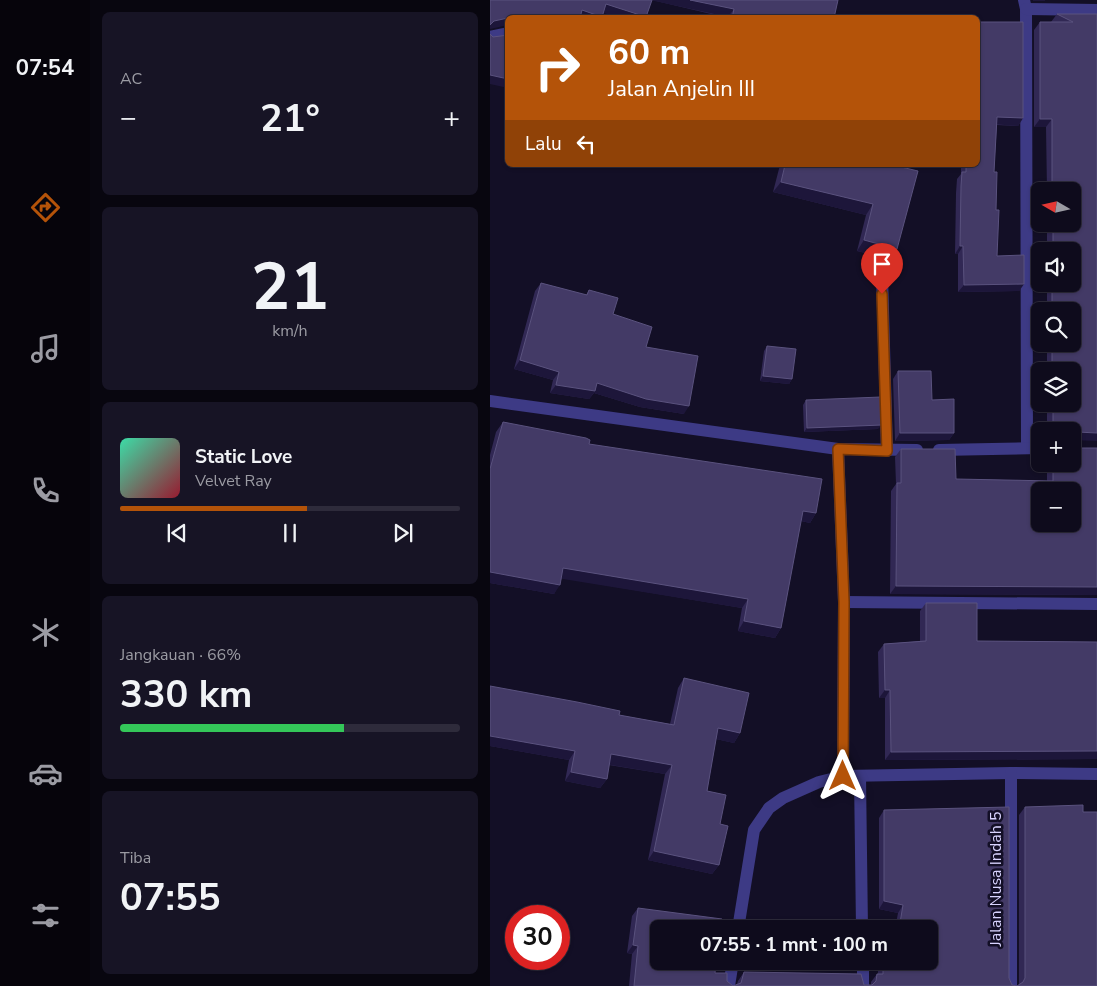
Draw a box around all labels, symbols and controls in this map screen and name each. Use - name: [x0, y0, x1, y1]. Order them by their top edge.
- text: 60 m: [608, 29, 690, 76]
- icon: right: [525, 35, 590, 100]
- text: 07:54: [16, 53, 74, 83]
- text: AC: [120, 68, 142, 90]
- text: Jalan Anjelin III: [608, 74, 755, 104]
- text: 21°: [260, 93, 320, 144]
- text: −: [120, 99, 137, 137]
- text: +: [443, 99, 460, 137]
- icon: left: [572, 130, 600, 158]
- text: Lalu: [525, 131, 562, 157]
- north arrow: [1031, 182, 1081, 232]
- map controls: [1031, 182, 1081, 532]
- icon: directions: [28, 190, 63, 225]
- button: sound: [1031, 242, 1081, 292]
- text: 21: [251, 243, 329, 332]
- pin: [861, 243, 903, 294]
- icon: arrive: [868, 250, 896, 278]
- button: search: [1031, 302, 1081, 352]
- text: km/h: [272, 320, 308, 342]
- icon: music: [28, 331, 63, 366]
- button: layers: [1031, 362, 1081, 412]
- button: +: [1031, 422, 1081, 472]
- text: Static Love: [195, 444, 292, 470]
- text: Velvet Ray: [195, 470, 272, 492]
- icon: phone: [28, 473, 63, 508]
- button: −: [1031, 482, 1081, 532]
- icon: previous: [163, 519, 191, 547]
- icon: pause: [276, 519, 304, 547]
- icon: next: [389, 519, 417, 547]
- icon: climate: [28, 615, 63, 650]
- text: Jangkauan · 66%: [120, 644, 241, 666]
- text: 330 km: [120, 669, 252, 720]
- position arrow: [816, 749, 868, 801]
- icon: car: [28, 756, 63, 791]
- street label: Jalan Nusa Indah 5: [985, 812, 1007, 947]
- text: Tiba: [120, 847, 151, 869]
- text: 07:55: [120, 872, 221, 923]
- icon: filters: [28, 898, 63, 933]
- speed limit sign: 30: [505, 905, 570, 970]
- text: 07:55 · 1 mnt · 100 m: [700, 932, 888, 958]

